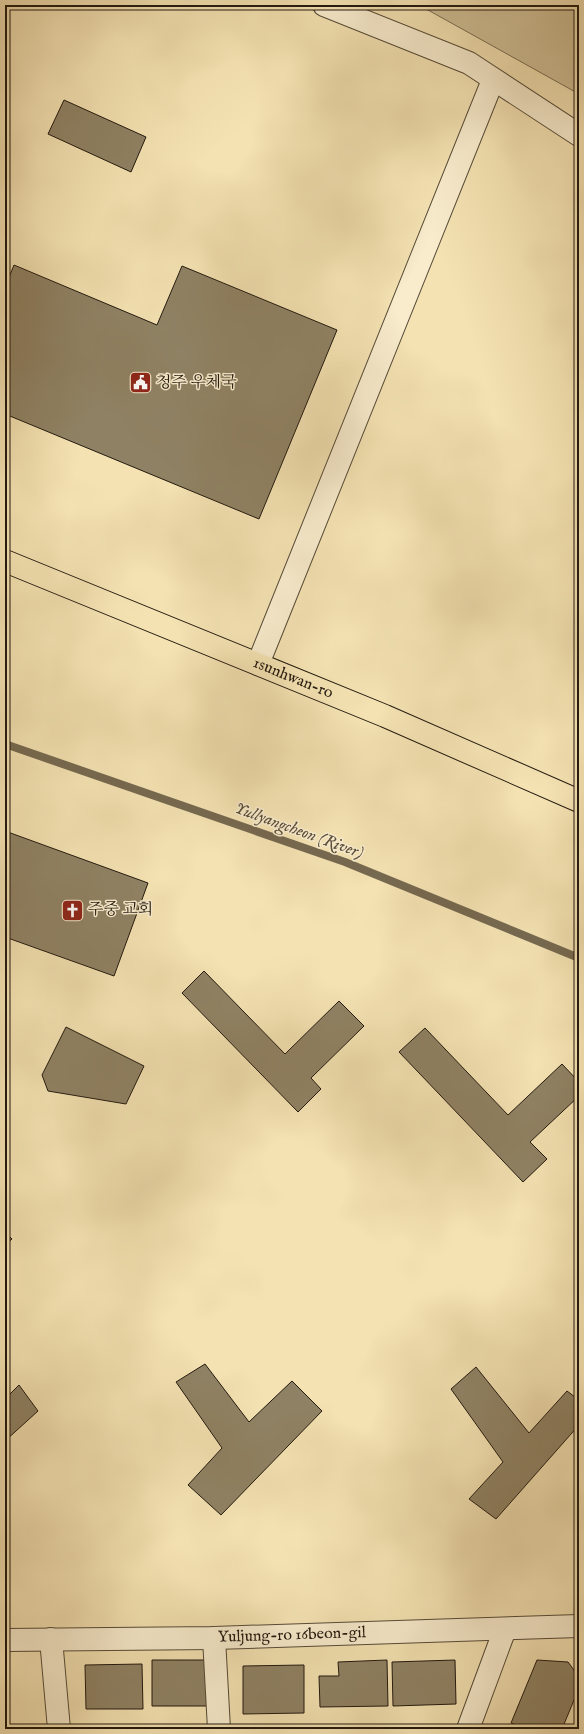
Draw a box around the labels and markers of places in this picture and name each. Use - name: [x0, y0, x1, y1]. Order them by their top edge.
- public building icon: 청주 우체국: [128, 370, 154, 396]
- place label: 청주 우체국: [156, 373, 237, 393]
- church icon: 주중 교회: [59, 897, 85, 923]
- place label: 주중 교회: [88, 900, 153, 920]

